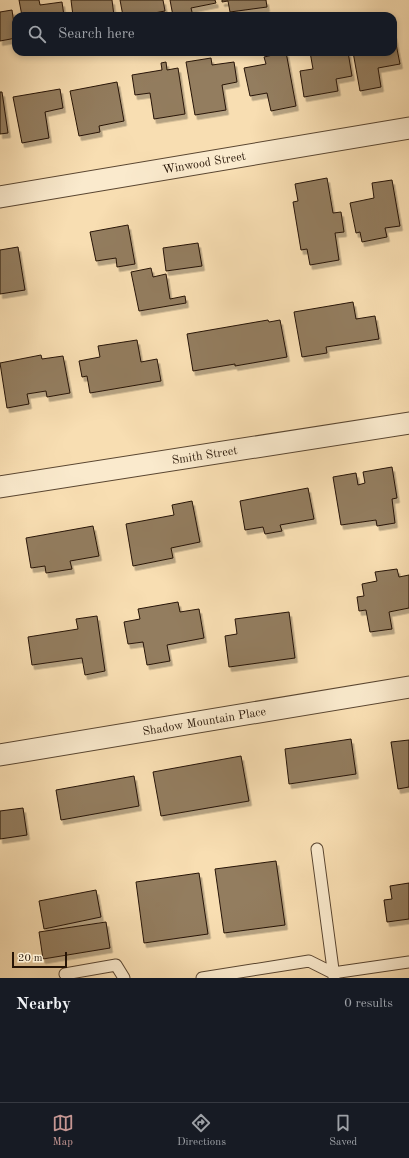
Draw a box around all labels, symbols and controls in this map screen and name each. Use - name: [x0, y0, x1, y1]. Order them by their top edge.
- search box: [12, 12, 397, 56]
- icon: search: [26, 23, 48, 45]
- text: Search here: [58, 27, 135, 42]
- street label: Winwood Street: [162, 151, 247, 176]
- street label: Smith Street: [171, 445, 238, 467]
- street label: Shadow Mountain Place: [142, 706, 267, 738]
- scale bar: [12, 950, 67, 969]
- text: 20 m: [18, 953, 43, 964]
- text: Nearby: [16, 996, 71, 1013]
- text: 0 results: [344, 997, 393, 1010]
- tab: Map: [52, 1112, 74, 1150]
- tab: Directions: [177, 1112, 226, 1150]
- tab: Saved: [329, 1112, 357, 1150]

